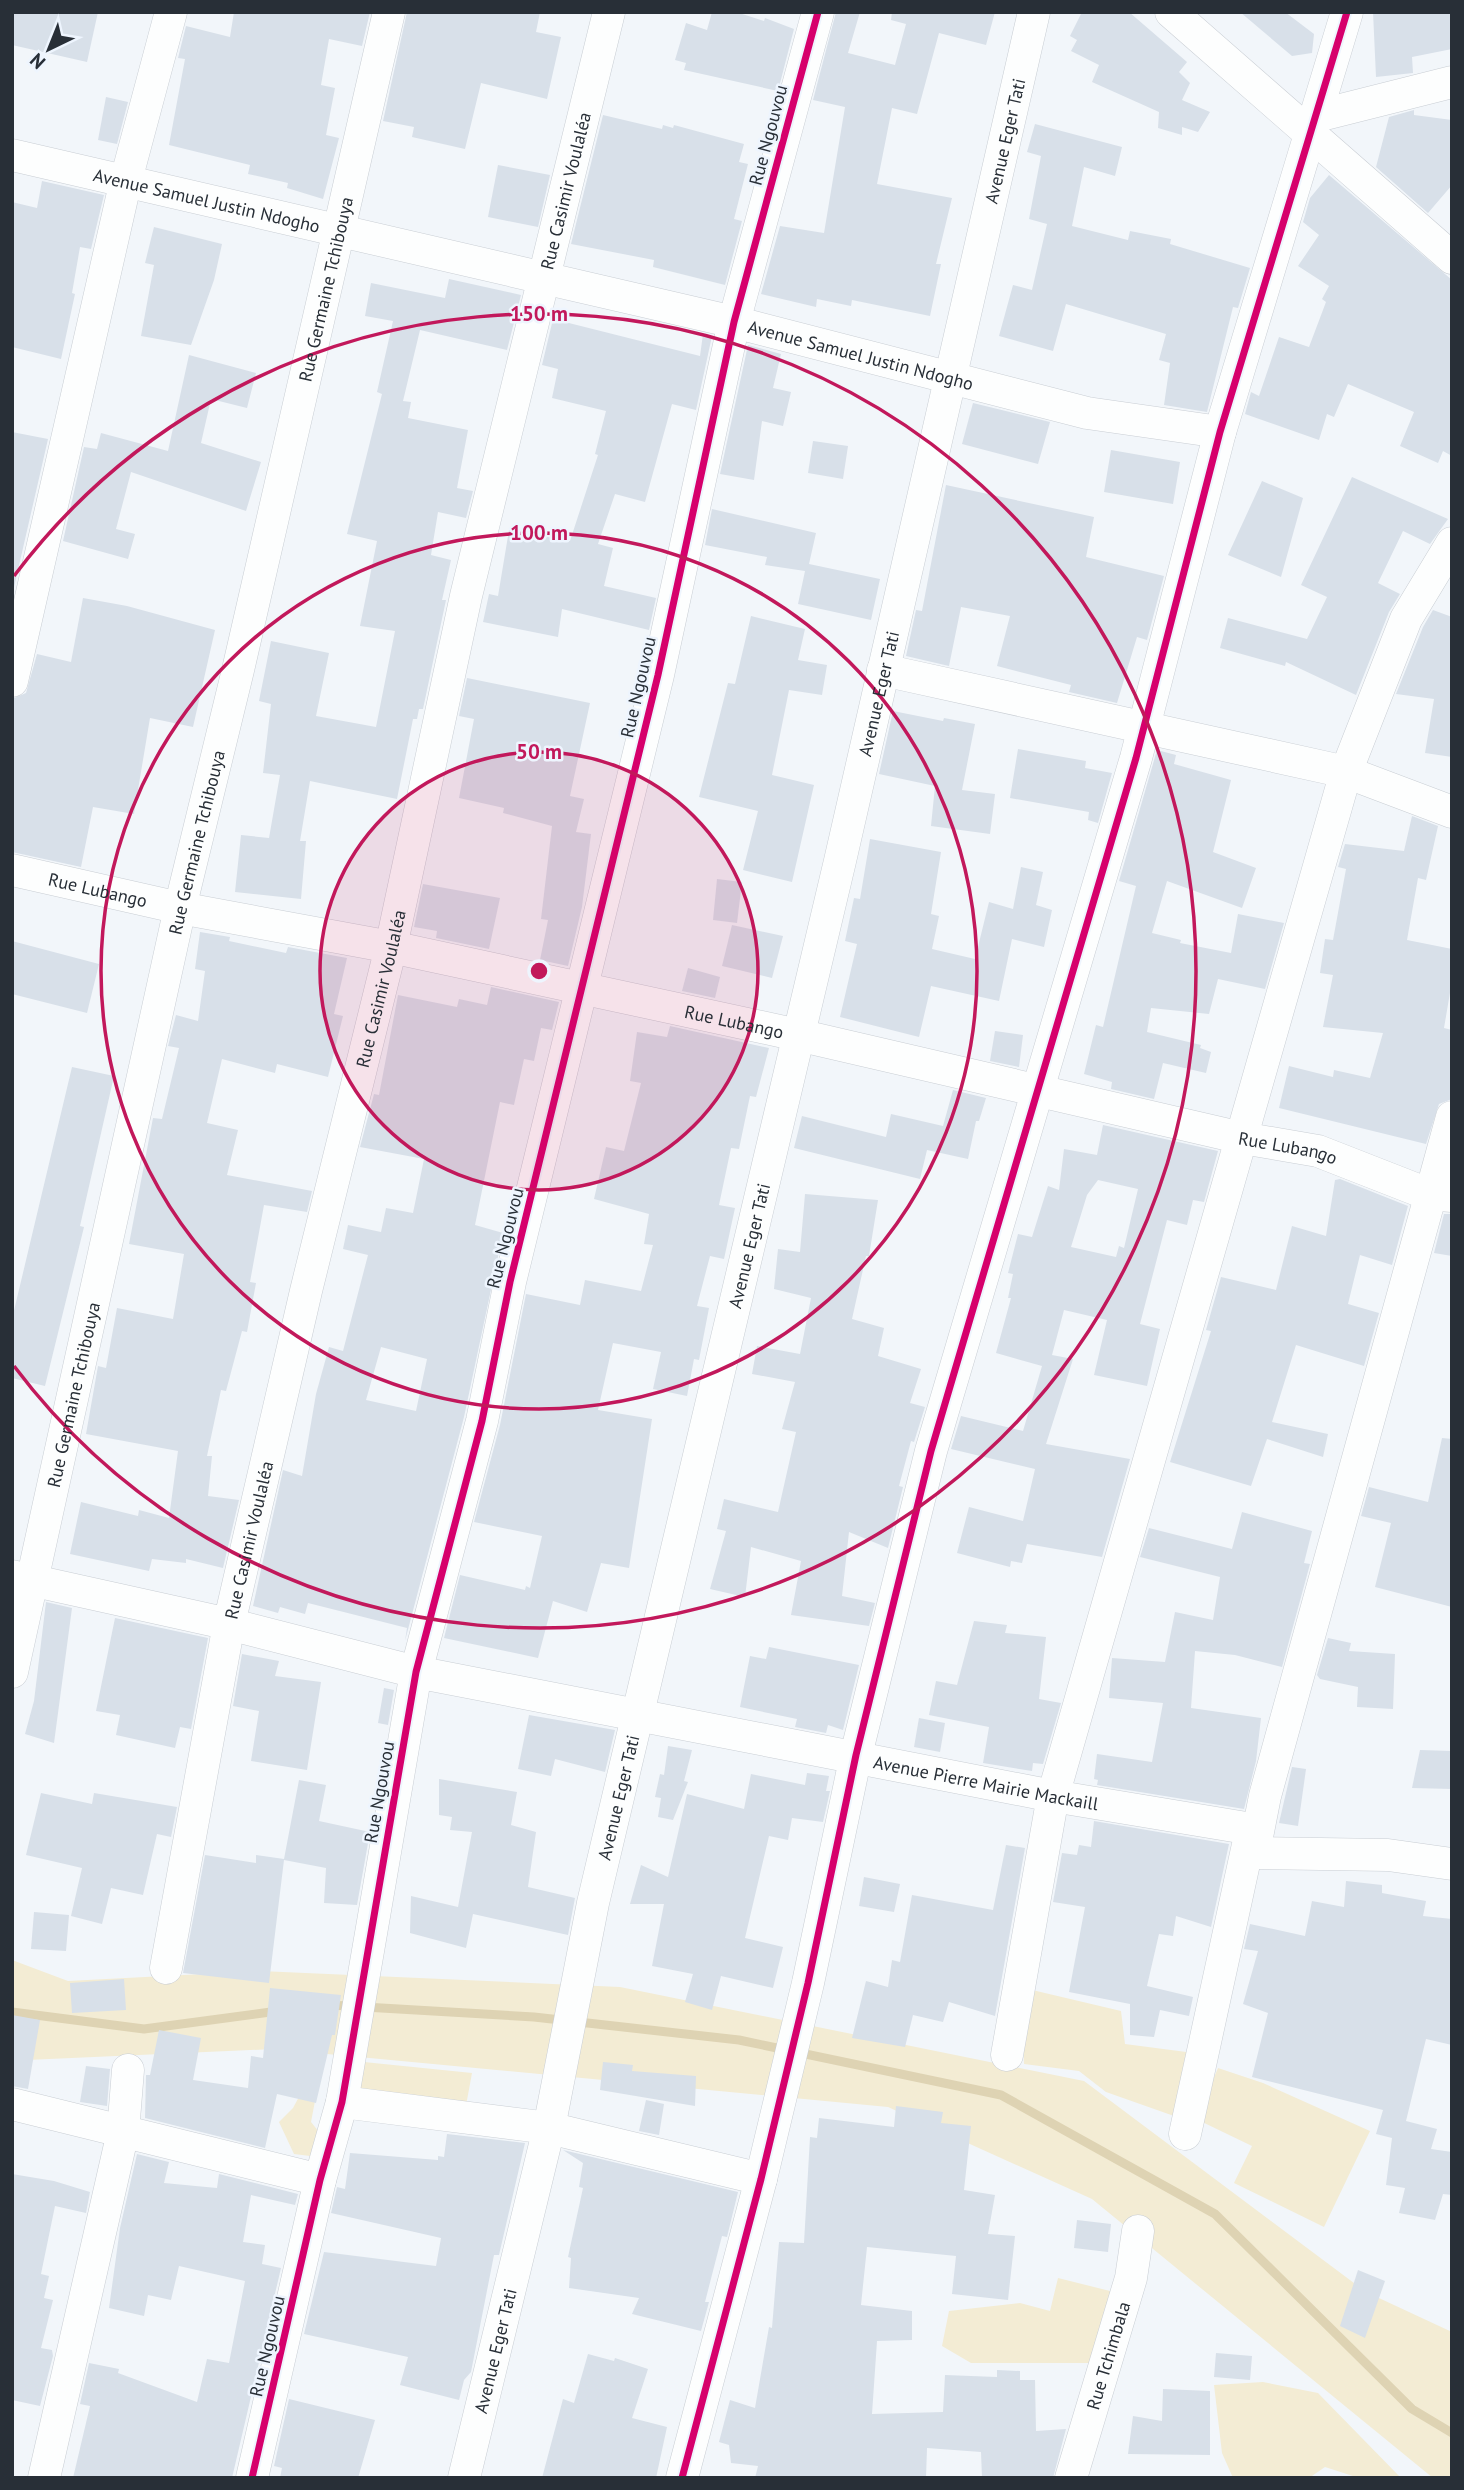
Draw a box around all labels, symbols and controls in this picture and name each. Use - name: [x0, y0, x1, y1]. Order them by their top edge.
- north arrow: [14, 14, 84, 84]
- text: N: [25, 48, 50, 74]
- street label: Avenue Eger Tati: [979, 76, 1030, 206]
- street label: Rue Ngouvou: [744, 82, 792, 188]
- street label: Rue Casimir Voulaléa: [535, 110, 596, 272]
- street label: Avenue Samuel Justin Ndogho: [91, 163, 322, 237]
- street label: Rue Germaine Tchibouya: [293, 194, 358, 384]
- text: 150 m: [510, 300, 568, 327]
- street label: Avenue Samuel Justin Ndogho: [746, 315, 976, 395]
- text: 100 m: [510, 519, 568, 546]
- street label: Avenue Eger Tati: [853, 629, 904, 759]
- street label: Rue Ngouvou: [615, 634, 661, 740]
- text: 50 m: [516, 738, 562, 765]
- street label: Rue Germaine Tchibouya: [163, 748, 230, 937]
- street label: Rue Lubango: [46, 867, 149, 912]
- street label: Rue Casimir Voulaléa: [350, 908, 410, 1070]
- centre of rings: [527, 959, 551, 983]
- street label: Rue Lubango: [683, 999, 786, 1043]
- street label: Rue Lubango: [1237, 1126, 1341, 1169]
- street label: Avenue Eger Tati: [723, 1181, 775, 1311]
- street label: Rue Ngouvou: [481, 1185, 529, 1291]
- street label: Rue Germaine Tchibouya: [41, 1300, 105, 1489]
- street label: Rue Casimir Voulaléa: [219, 1459, 278, 1621]
- street label: Avenue Eger Tati: [592, 1732, 644, 1862]
- street label: Rue Ngouvou: [359, 1739, 399, 1845]
- street label: Avenue Pierre Mairie Mackaill: [872, 1750, 1101, 1815]
- street label: Avenue Eger Tati: [469, 2286, 521, 2416]
- street label: Rue Ngouvou: [244, 2293, 290, 2399]
- street label: Rue Tchimbala: [1081, 2299, 1135, 2412]

